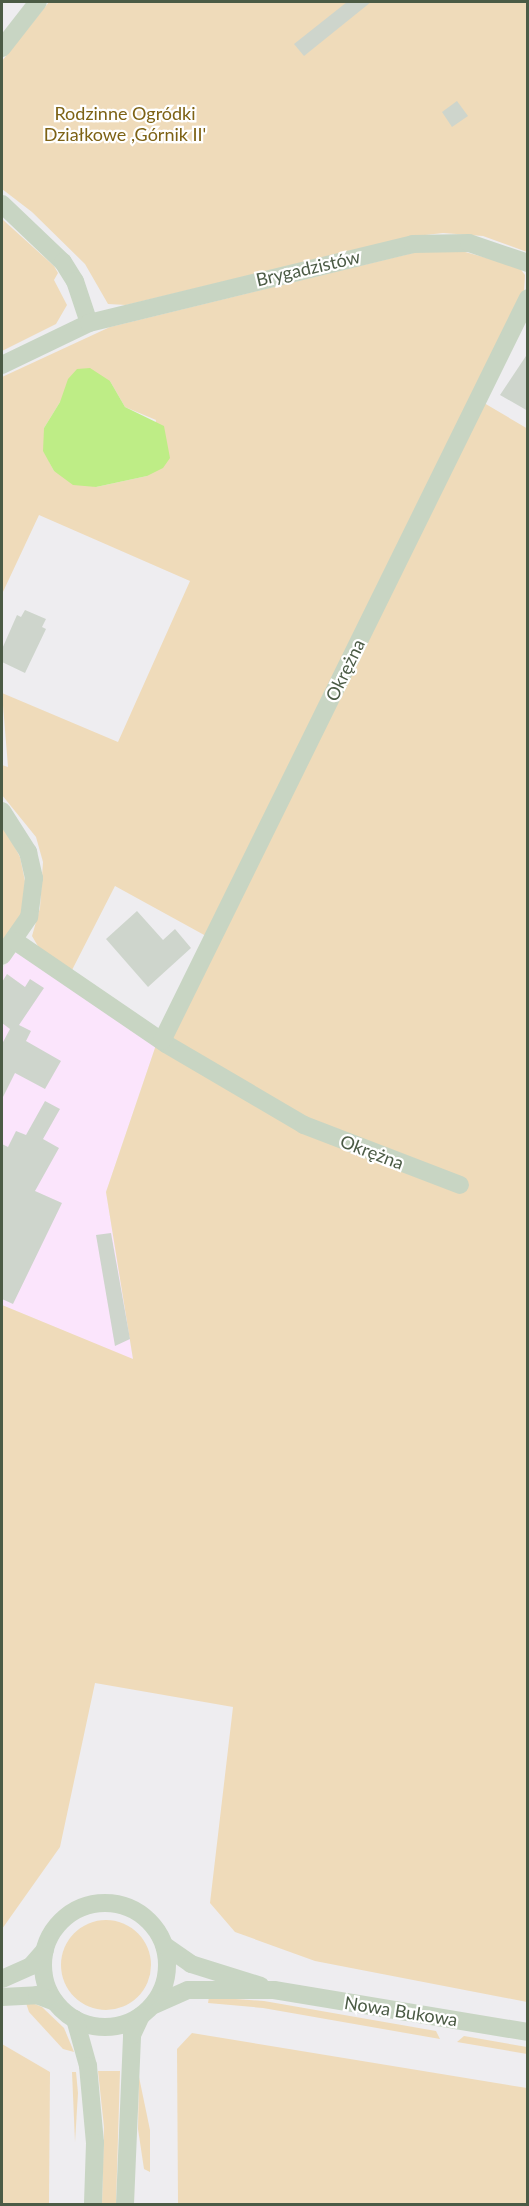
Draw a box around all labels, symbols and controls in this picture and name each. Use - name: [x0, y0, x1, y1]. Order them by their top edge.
- park label: Rodzinne Ogródki Działkowe ,Górnik II': [44, 103, 206, 146]
- street label: Brygadzistów: [254, 246, 362, 290]
- street label: Okrężna: [321, 636, 369, 704]
- street label: Okrężna: [337, 1130, 407, 1174]
- street label: Nowa Bukowa: [343, 1991, 459, 2031]

